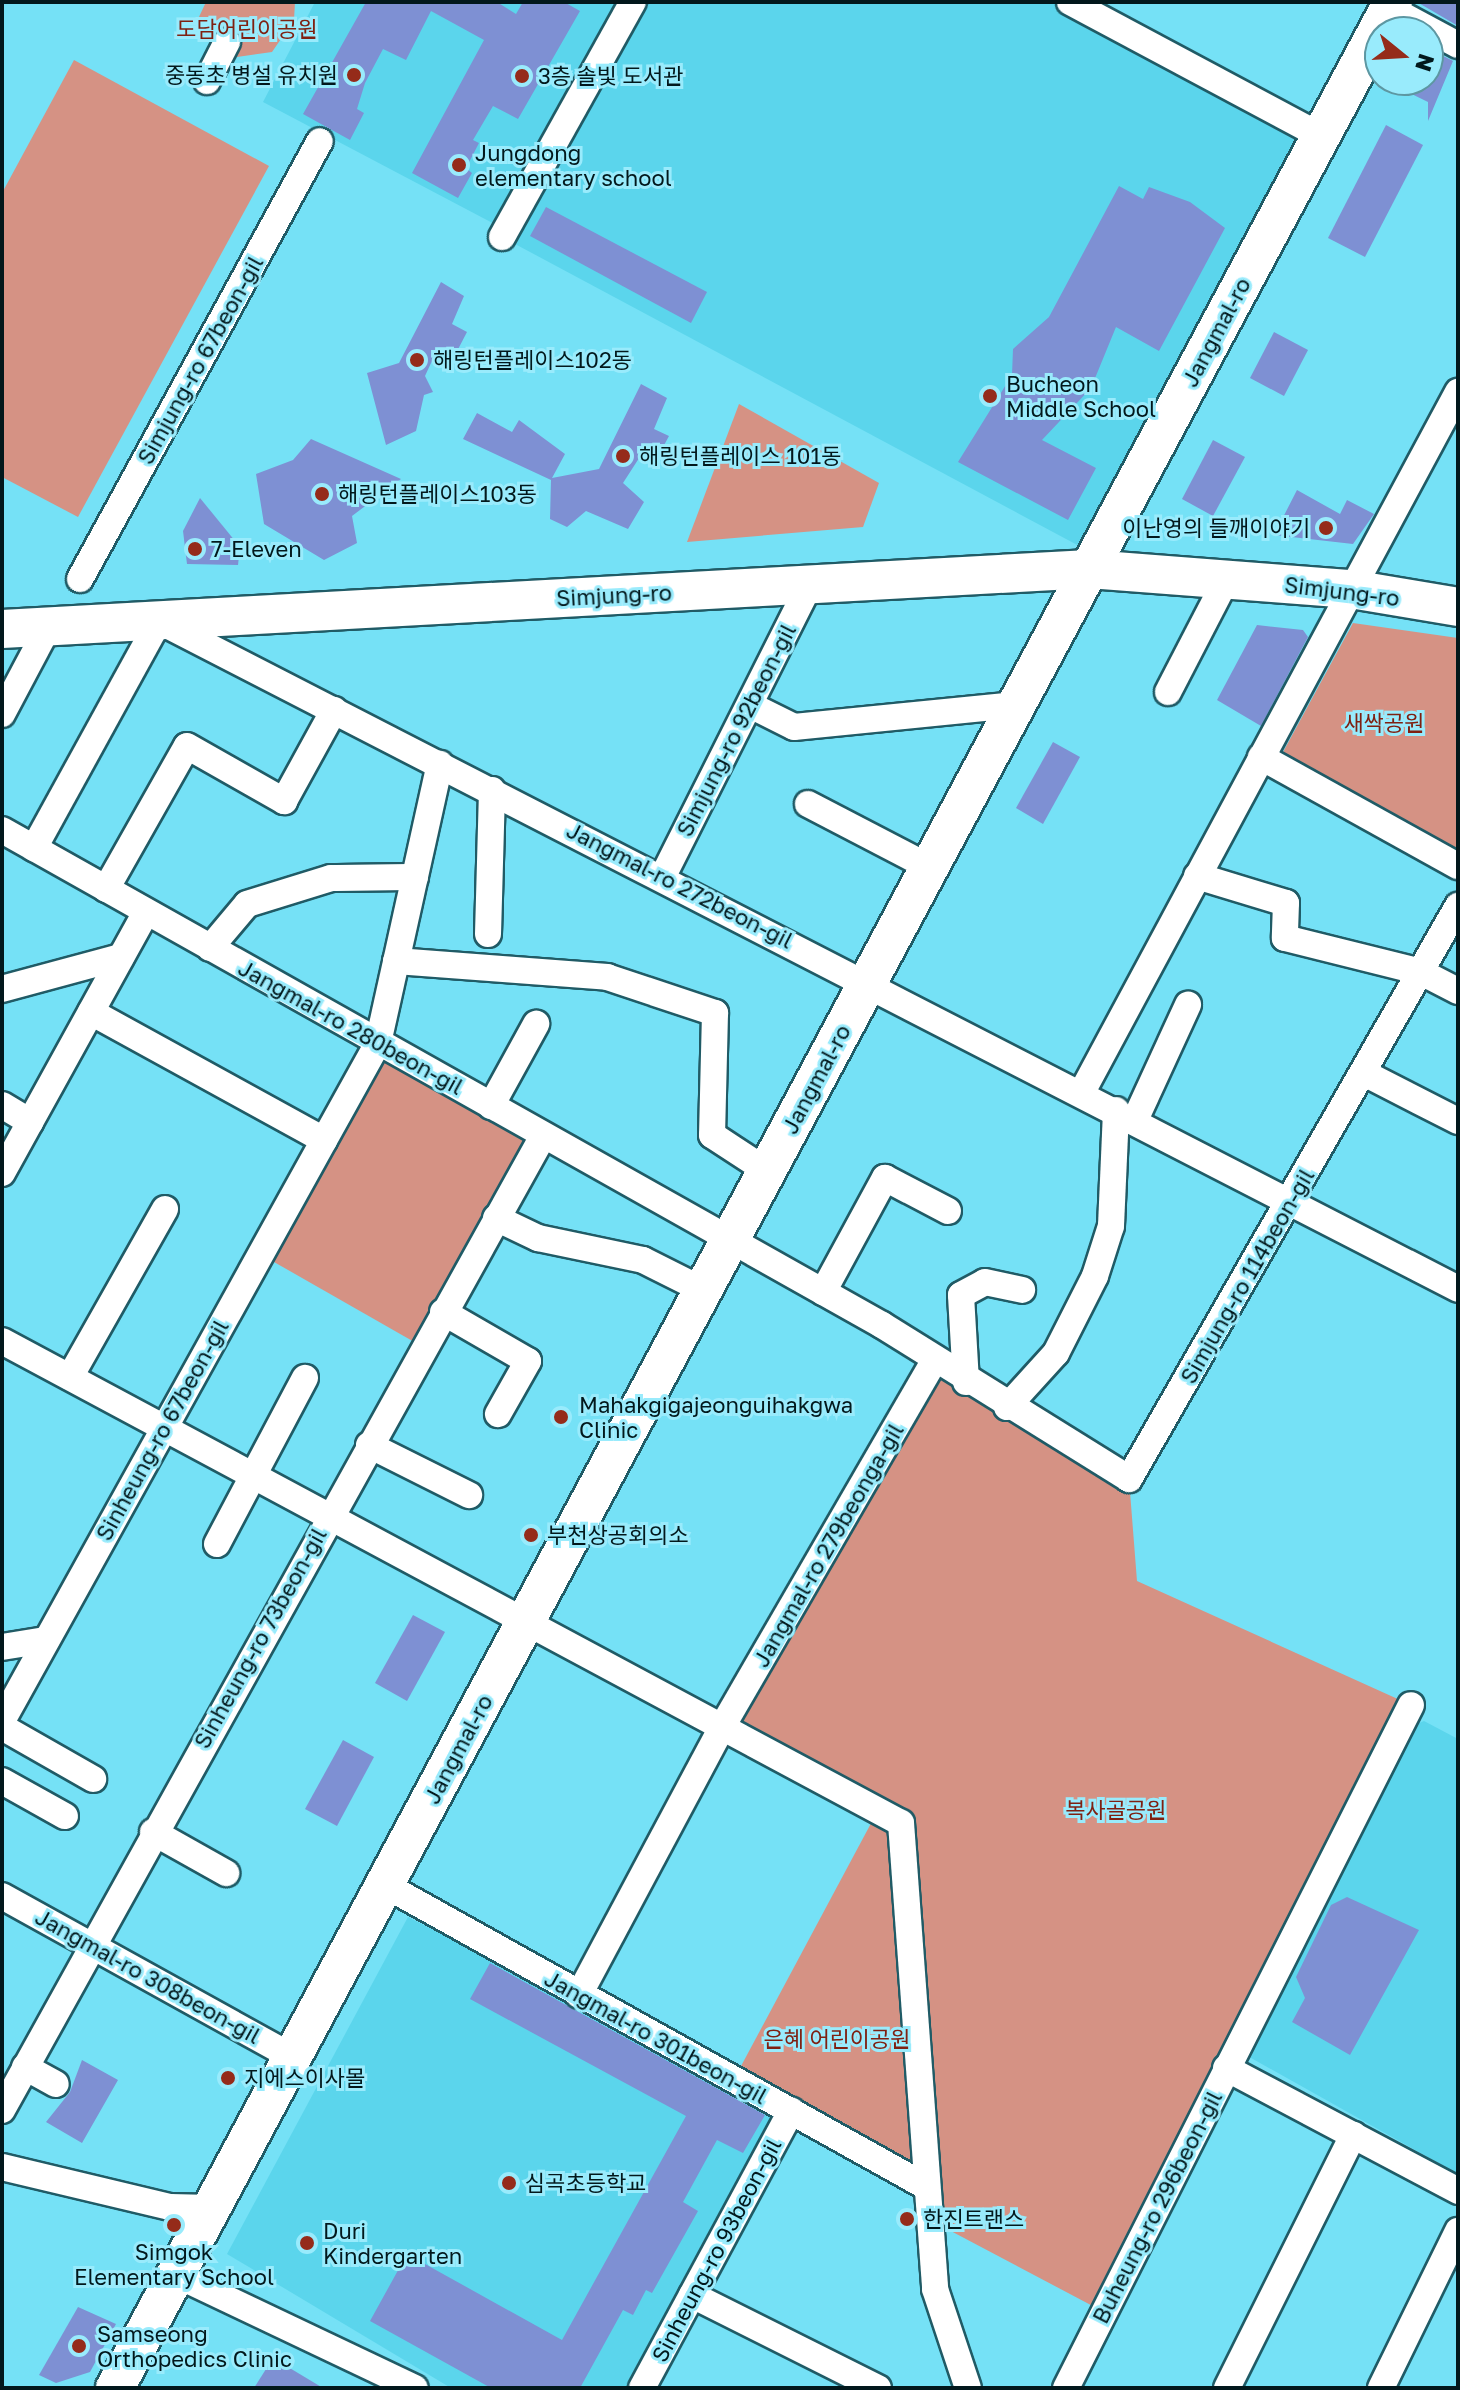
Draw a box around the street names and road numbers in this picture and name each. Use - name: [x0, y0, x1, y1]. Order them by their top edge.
- street label: Simjung-ro 67beon-gil: [132, 251, 268, 469]
- street label: Jangmal-ro: [1176, 273, 1256, 391]
- street label: Simjung-ro: [1283, 571, 1401, 611]
- street label: Simjung-ro: [556, 579, 672, 611]
- street label: Simjung-ro 92beon-gil: [671, 619, 801, 841]
- street label: Jangmal-ro 272beon-gil: [563, 816, 797, 954]
- street label: Jangmal-ro 280beon-gil: [234, 954, 468, 1100]
- street label: Jangmal-ro: [776, 1020, 856, 1138]
- street label: Simjung-ro 114beon-gil: [1175, 1164, 1319, 1388]
- street label: Sinheung-ro 67beon-gil: [90, 1315, 234, 1545]
- street label: Jangmal-ro 279beonga-gil: [747, 1419, 909, 1671]
- street label: Sinheung-ro 73beon-gil: [188, 1523, 332, 1753]
- street label: Jangmal-ro: [418, 1690, 498, 1808]
- street label: Jangmal-ro 308beon-gil: [31, 1903, 265, 2049]
- street label: Jangmal-ro 301beon-gil: [540, 1965, 772, 2109]
- street label: Buheung-ro 296beon-gil: [1087, 2086, 1227, 2328]
- street label: Sinheung-ro 93beon-gil: [646, 2134, 786, 2366]

